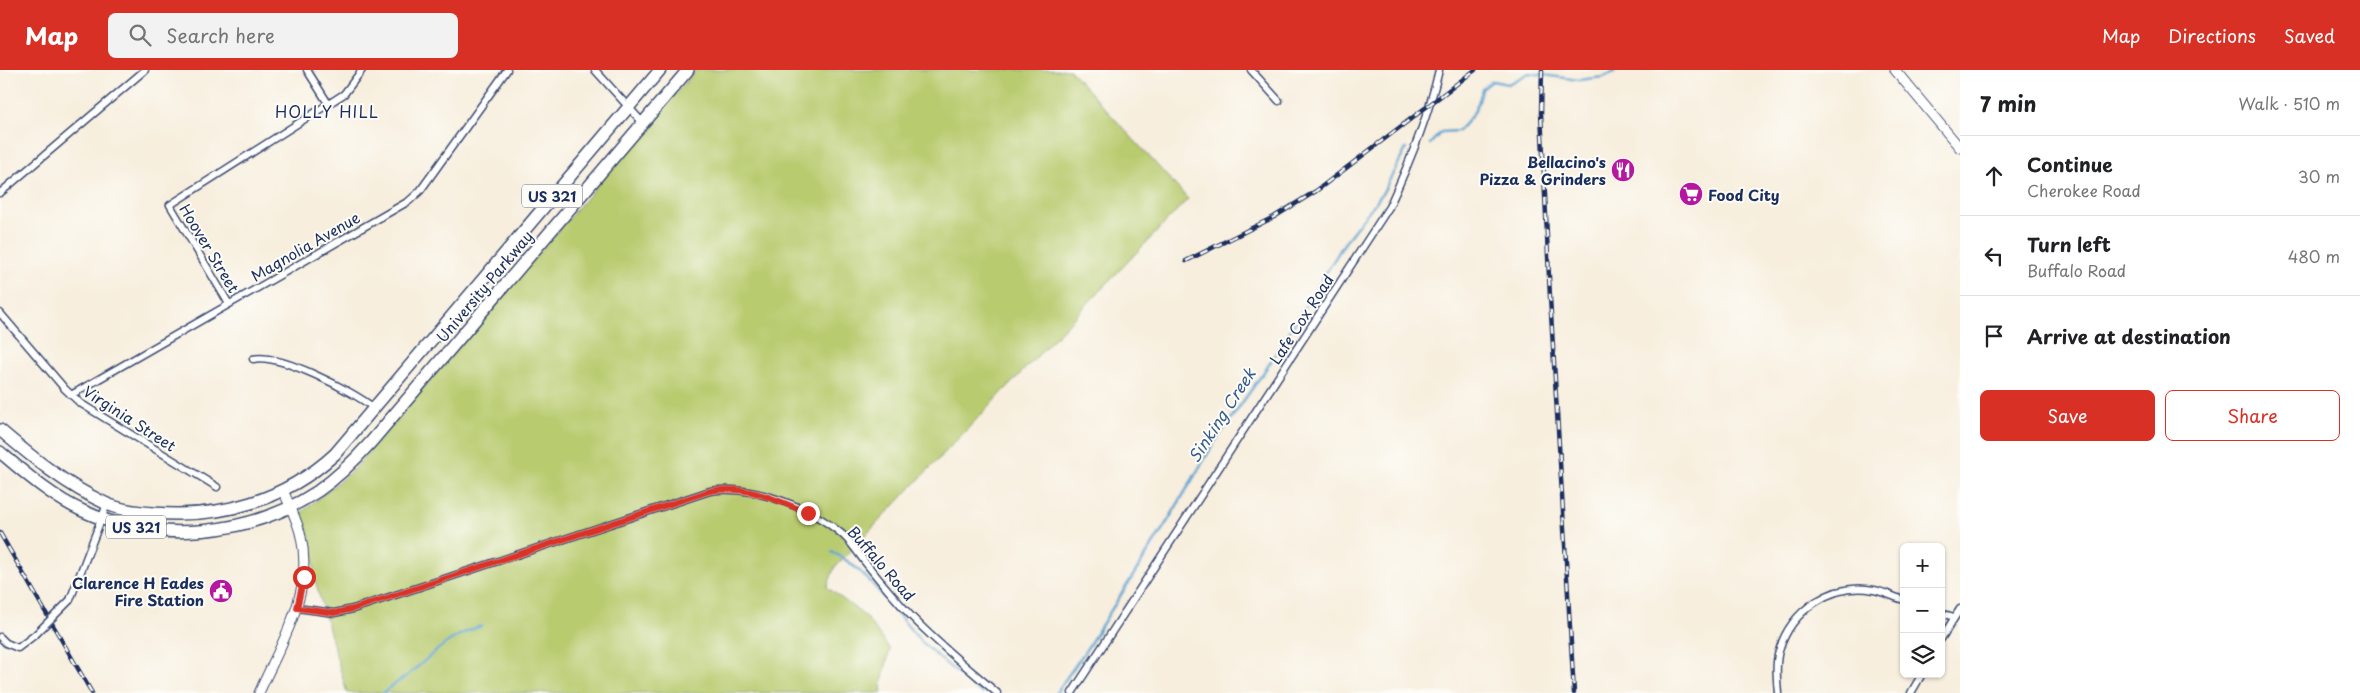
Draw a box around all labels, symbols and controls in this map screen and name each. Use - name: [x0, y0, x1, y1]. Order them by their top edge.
- search box: [108, 13, 458, 58]
- text: Map: [25, 17, 78, 53]
- icon: search: [126, 21, 154, 49]
- text: Search here: [166, 21, 275, 49]
- text: Map: [2102, 22, 2140, 49]
- text: Directions: [2168, 22, 2256, 49]
- text: Saved: [2284, 22, 2335, 49]
- text: 7 min: [1980, 87, 2036, 119]
- text: Walk · 510 m: [2238, 91, 2340, 115]
- district label: HOLLY HILL: [275, 99, 379, 123]
- place label: Bellacino's Pizza & Grinders: [1479, 150, 1606, 190]
- text: Continue: [2027, 150, 2113, 178]
- restaurant icon: Bellacino's Pizza & Grinders: [1610, 157, 1636, 183]
- icon: ahead: [1980, 162, 2008, 190]
- text: 30 m: [2298, 164, 2340, 188]
- text: Cherokee Road: [2027, 178, 2141, 202]
- supermarket icon: Food City: [1678, 181, 1704, 207]
- place label: Food City: [1708, 183, 1780, 206]
- road number: US 321: [522, 184, 582, 208]
- street label: Hoover Street: [174, 199, 246, 297]
- street label: Magnolia Avenue: [246, 205, 364, 287]
- street label: University Parkway: [430, 225, 538, 347]
- text: Turn left: [2027, 230, 2111, 258]
- icon: left: [1980, 242, 2008, 270]
- text: 480 m: [2288, 244, 2340, 268]
- text: Buffalo Road: [2027, 258, 2126, 282]
- street label: Lafe Cox Road: [1263, 269, 1339, 369]
- icon: arrive: [1980, 322, 2008, 350]
- text: Arrive at destination: [2027, 322, 2231, 350]
- water label: Sinking Creek: [1182, 362, 1261, 467]
- street label: Virginia Street: [79, 379, 181, 457]
- button: Save: [1980, 390, 2155, 441]
- button: Share: [2165, 390, 2340, 441]
- route end: [797, 502, 820, 525]
- road number: US 321: [106, 516, 166, 538]
- street label: Buffalo Road: [843, 520, 921, 606]
- map controls: [1900, 543, 1945, 678]
- button: +: [1900, 543, 1945, 588]
- route start: [293, 566, 316, 589]
- place label: Clarence H Eades Fire Station: [72, 571, 204, 611]
- public building icon: Clarence H Eades Fire Station: [208, 578, 234, 604]
- button: −: [1900, 588, 1945, 633]
- button: layers: [1900, 633, 1945, 678]

